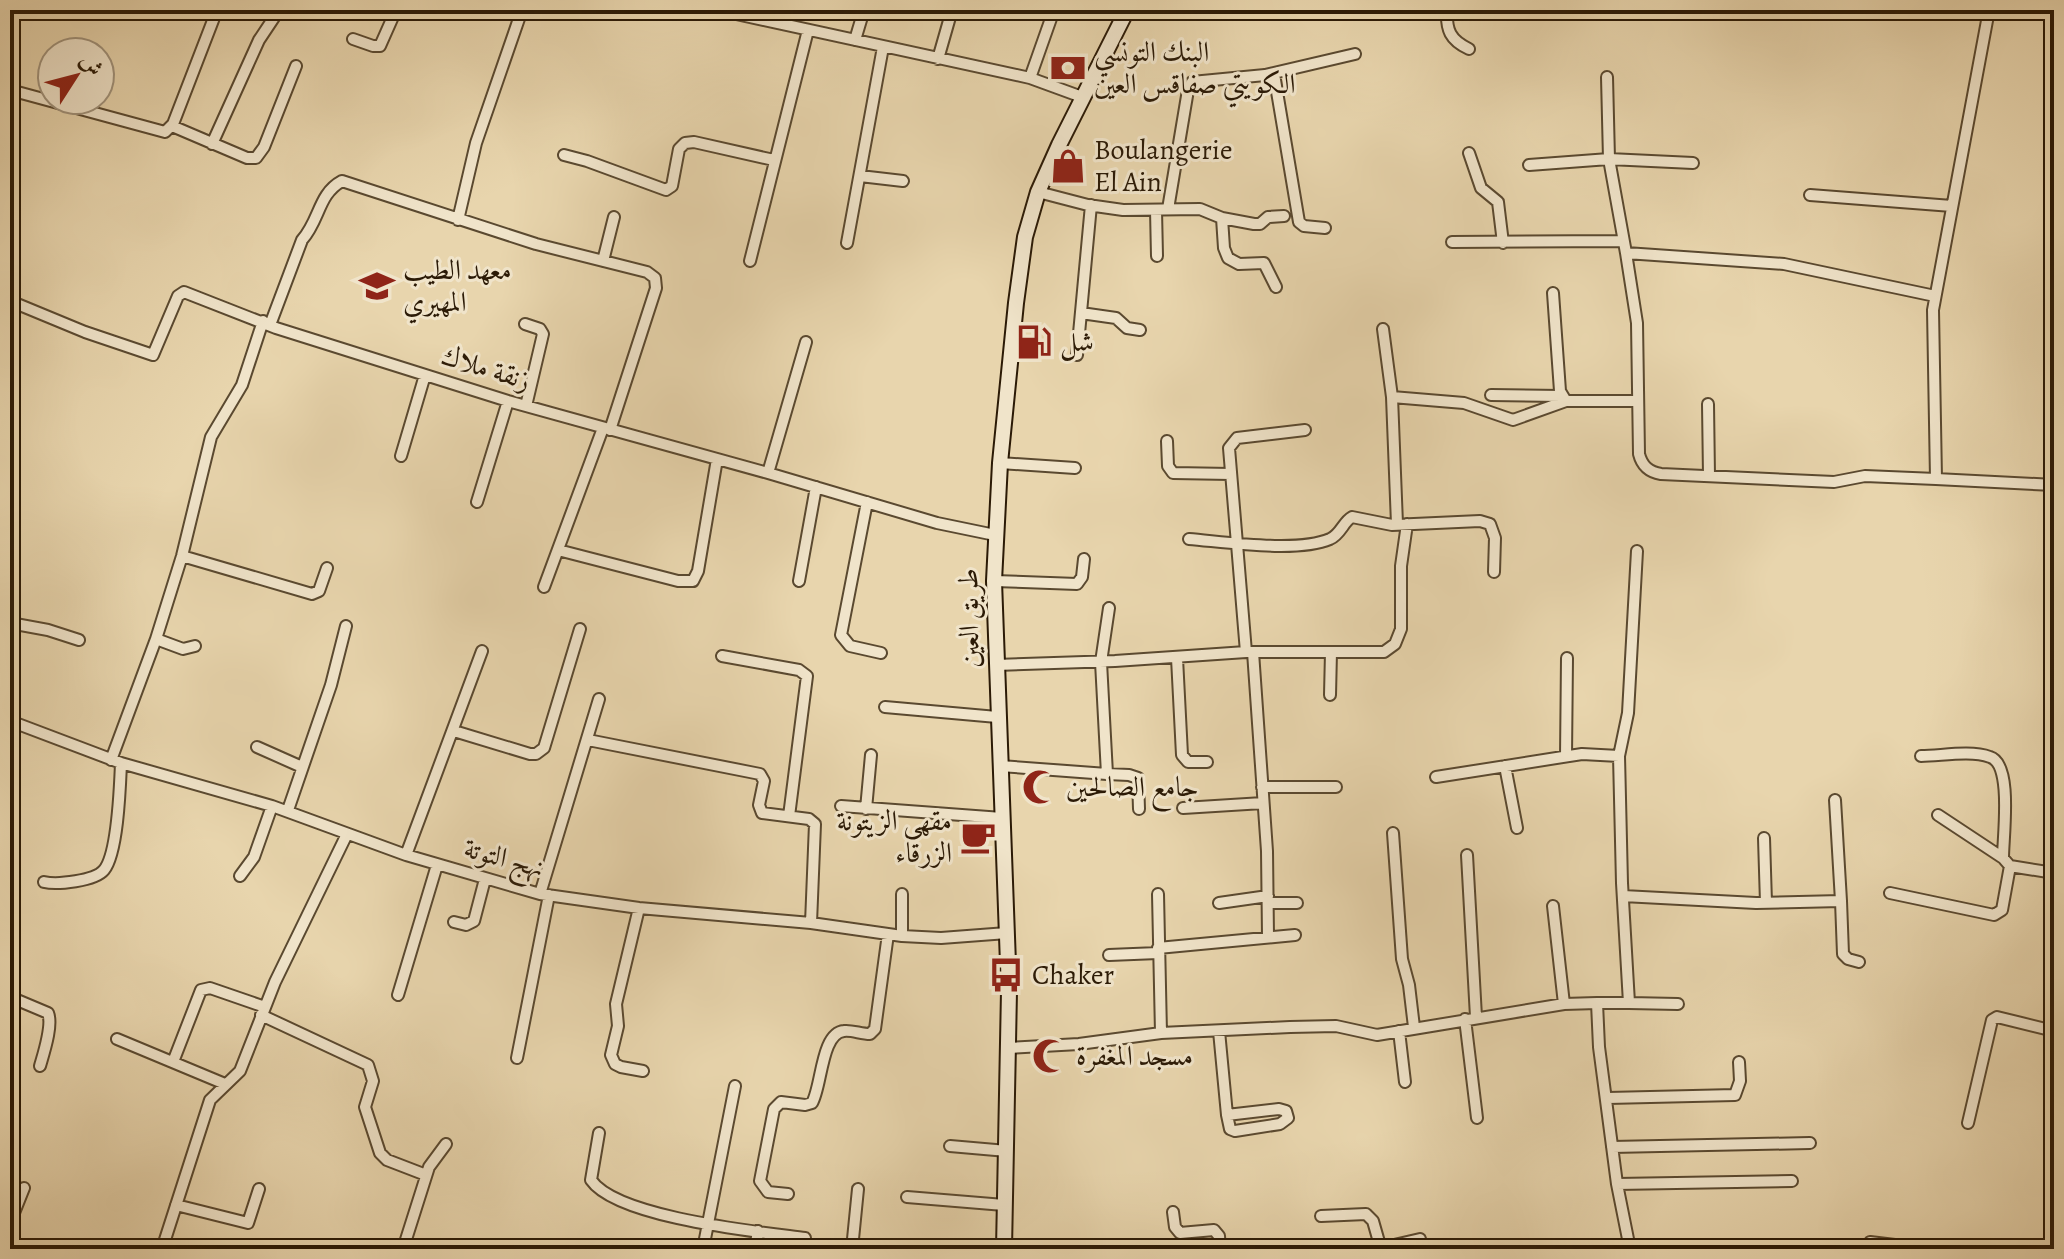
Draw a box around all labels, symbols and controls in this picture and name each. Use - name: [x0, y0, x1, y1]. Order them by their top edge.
- place label: البنك التونسي الكويتي صفاقس العين: [1094, 33, 1296, 108]
- north arrow: [36, 36, 116, 116]
- text: ش: [73, 47, 110, 82]
- bank icon: البنك التونسي الكويتي صفاقس العين: [1049, 49, 1087, 87]
- place label: Boulangerie El Ain: [1094, 131, 1233, 201]
- shop icon: Boulangerie El Ain: [1049, 147, 1087, 185]
- place label: معهد الطيب المهيري: [403, 251, 512, 324]
- school or university icon: معهد الطيب المهيري: [358, 267, 396, 305]
- fuel station icon: شل: [1015, 323, 1053, 361]
- place label: شل: [1060, 323, 1094, 361]
- street label: زنقة ملاك: [437, 336, 535, 400]
- street label: طريق العين: [949, 568, 989, 668]
- mosque icon: جامع الصالحين: [1021, 768, 1059, 806]
- place label: جامع الصالحين: [1066, 768, 1199, 812]
- place label: مقهى الزيتونة الزرقاء: [836, 802, 952, 872]
- cafe icon: مقهى الزيتونة الزرقاء: [959, 818, 997, 856]
- street label: نهج التوتة: [458, 829, 548, 892]
- bus stop icon: Chaker: [987, 956, 1025, 994]
- place label: Chaker: [1032, 956, 1114, 994]
- mosque icon: مسجد المغفرة: [1031, 1037, 1069, 1075]
- place label: مسجد المغفرة: [1076, 1037, 1193, 1075]

